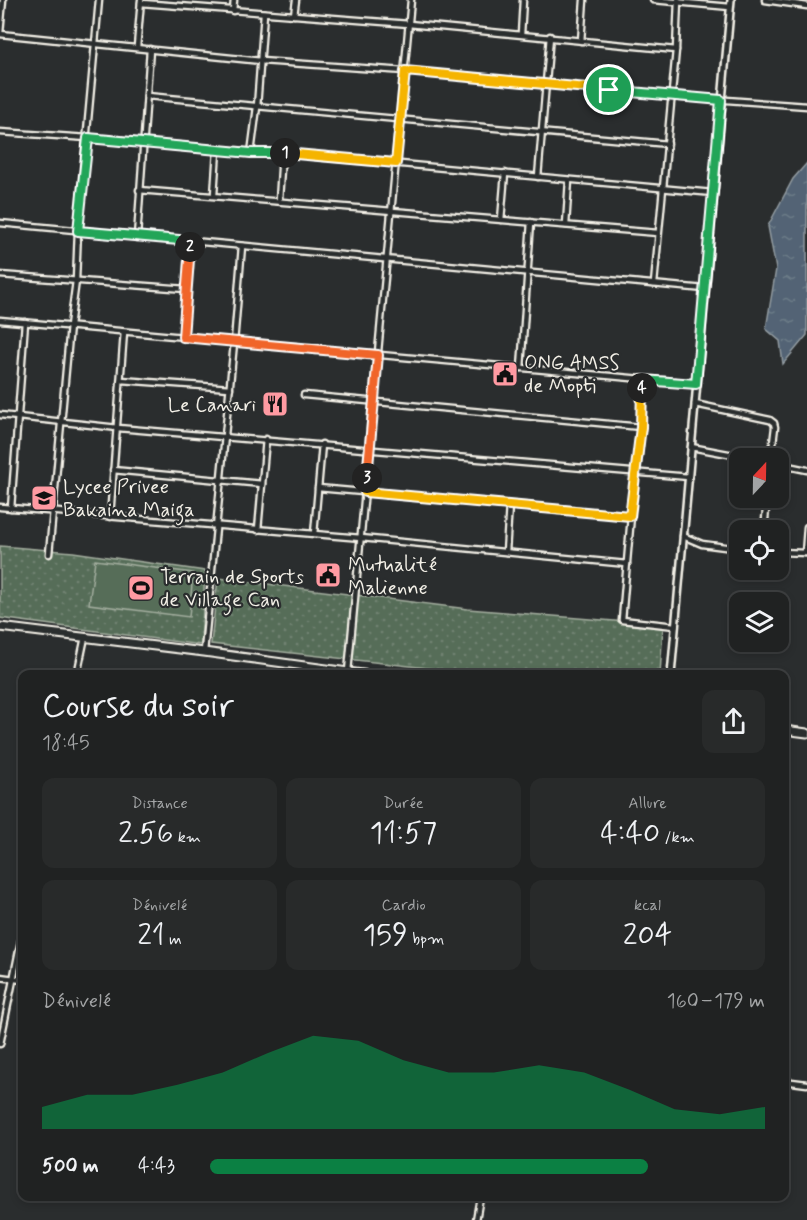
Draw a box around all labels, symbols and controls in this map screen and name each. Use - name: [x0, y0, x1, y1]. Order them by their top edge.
- pin: [583, 64, 634, 115]
- icon: arrive: [592, 73, 625, 106]
- pin: 1: [270, 138, 300, 168]
- text: 1: [281, 142, 289, 163]
- pin: 2: [175, 232, 205, 262]
- text: 2: [186, 236, 194, 257]
- place label: ONG AMSS de Mopti: [524, 350, 620, 400]
- public building icon: ONG AMSS de Mopti: [490, 359, 520, 389]
- pin: 4: [627, 373, 657, 403]
- text: 4: [637, 377, 647, 398]
- restaurant icon: Le Canari: [260, 389, 290, 419]
- place label: Le Canari: [168, 392, 256, 419]
- north arrow: [729, 448, 789, 508]
- map controls: [729, 448, 789, 652]
- pin: 3: [352, 463, 382, 493]
- text: 3: [363, 467, 371, 488]
- place label: Lycee Privee Bakaina Maiga: [63, 474, 195, 526]
- school or university icon: Lycee Privee Bakaina Maiga: [29, 483, 59, 513]
- button: locate: [729, 520, 789, 580]
- place label: Mutualité Malienne: [348, 552, 437, 602]
- public building icon: Mutualité Malienne: [313, 560, 343, 590]
- place label: Terrain de Sports de Village Can: [160, 564, 304, 616]
- sports icon: Terrain de Sports de Village Can: [126, 573, 156, 603]
- button: layers: [729, 592, 789, 652]
- text: Course du soir: [42, 685, 234, 729]
- button: share: [702, 690, 765, 753]
- text: 18:45: [42, 730, 90, 757]
- text: Distance: [131, 793, 188, 814]
- text: Durée: [383, 793, 424, 814]
- text: Allure: [628, 793, 667, 814]
- text: 2.56: [118, 814, 173, 853]
- text: 11:57: [370, 814, 437, 853]
- text: 4:40: [600, 814, 660, 853]
- text: km: [173, 827, 201, 848]
- text: /km: [660, 827, 695, 848]
- text: Dénivelé: [132, 895, 187, 916]
- text: Cardio: [381, 895, 426, 916]
- text: kcal: [634, 895, 661, 916]
- text: 21: [137, 916, 165, 955]
- text: 159: [363, 916, 408, 955]
- text: 204: [623, 916, 672, 955]
- text: m: [165, 929, 182, 950]
- text: bpm: [408, 929, 444, 950]
- text: Dénivelé: [42, 988, 111, 1015]
- text: 160–179 m: [667, 988, 765, 1015]
- text: 500 m: [42, 1153, 99, 1180]
- text: 4:43: [138, 1153, 175, 1180]

